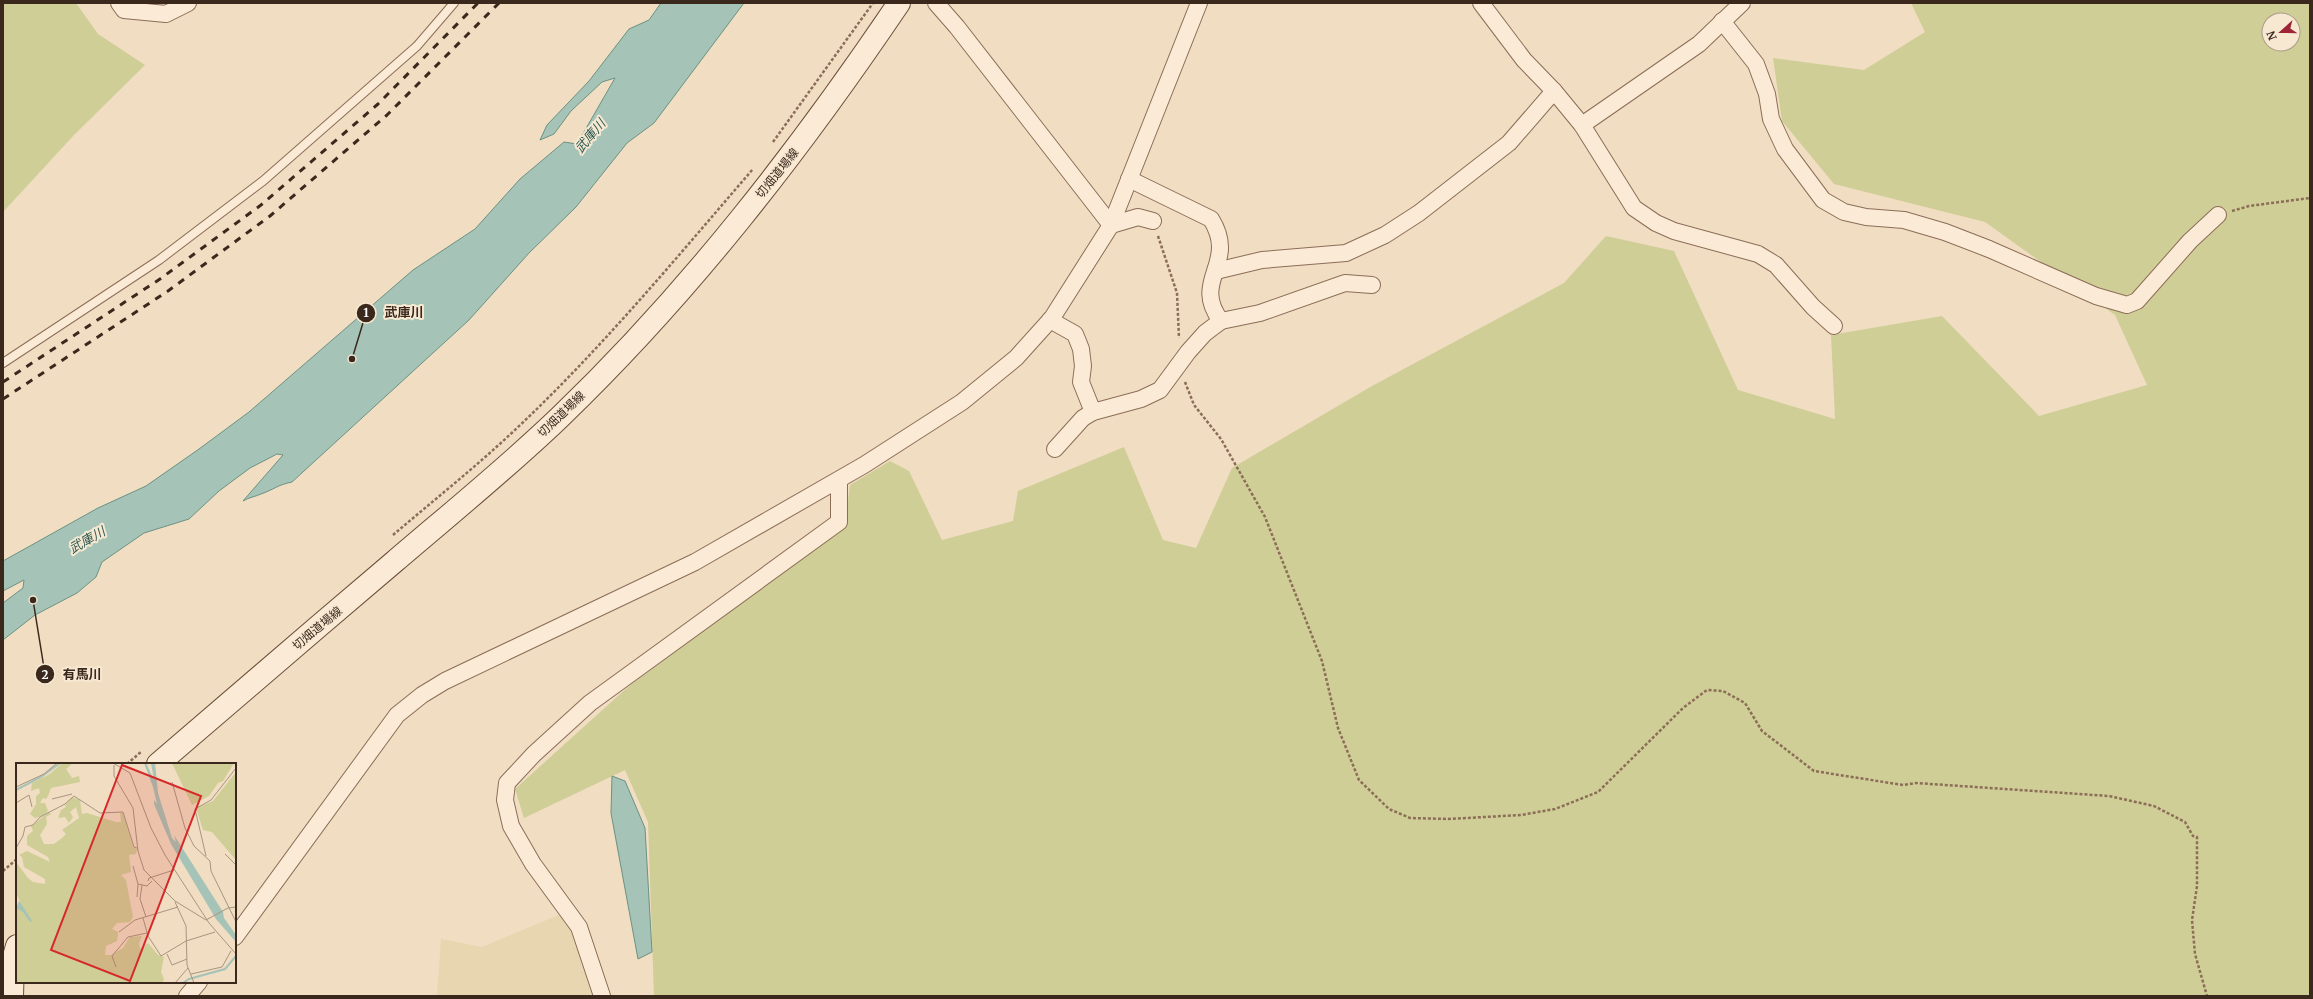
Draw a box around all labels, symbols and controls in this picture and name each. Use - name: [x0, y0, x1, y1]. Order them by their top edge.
- north arrow: [2261, 12, 2301, 52]
- text: N: [2263, 29, 2280, 42]
- water label: 武庫川: [571, 114, 610, 156]
- street label: 切畑道場線: [752, 145, 802, 201]
- callout: 武庫川: [356, 300, 431, 325]
- text: 武庫川: [384, 304, 424, 321]
- text: 1: [363, 305, 369, 320]
- street label: 切畑道場線: [534, 388, 588, 440]
- water label: 武庫川: [66, 522, 110, 557]
- street label: 切畑道場線: [289, 603, 345, 653]
- callout: 有馬川: [35, 662, 110, 687]
- text: 有馬川: [62, 666, 102, 683]
- text: 2: [41, 667, 49, 682]
- inset map: [16, 763, 236, 983]

